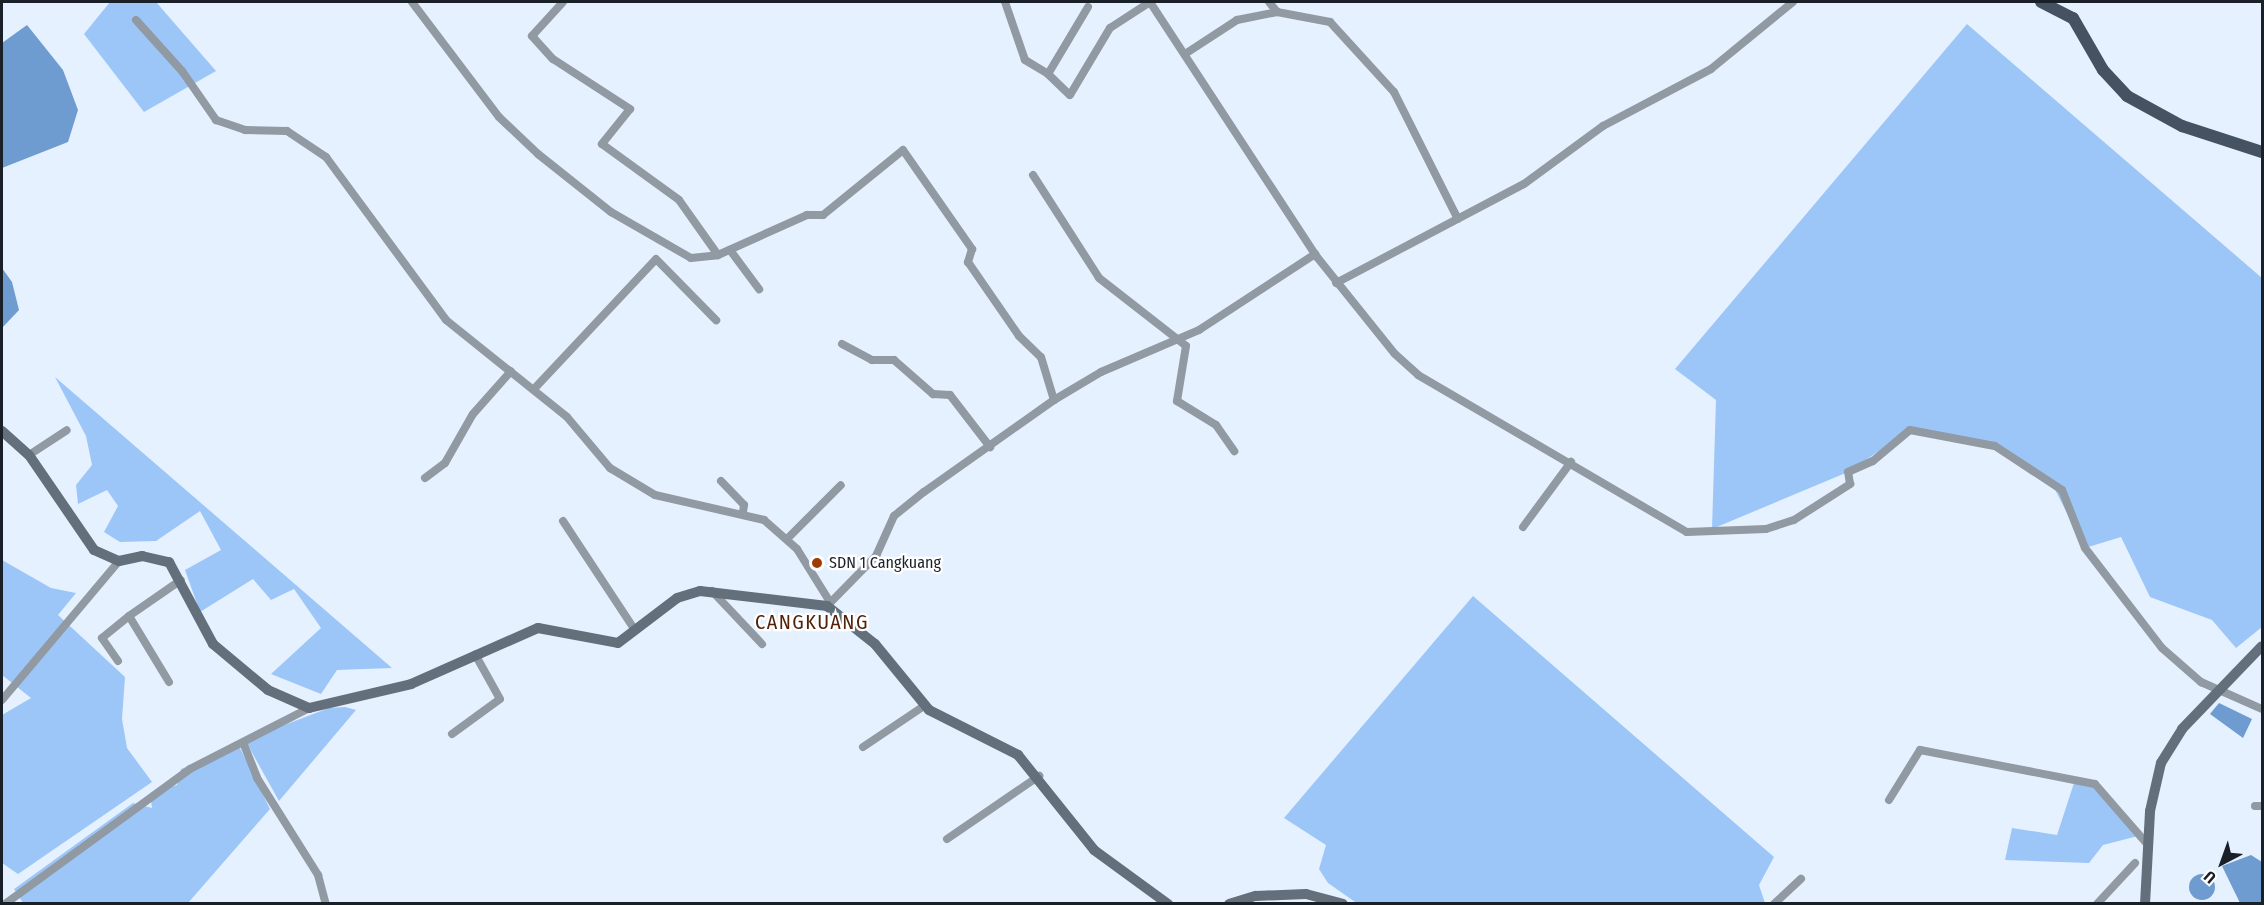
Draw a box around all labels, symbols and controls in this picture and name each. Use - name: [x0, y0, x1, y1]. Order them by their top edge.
- place label: SDN 1 Cangkuang: [829, 553, 941, 573]
- marker: SDN 1 Cangkuang: [810, 556, 824, 570]
- district label: CANGKUANG: [755, 610, 869, 634]
- north arrow: [2192, 833, 2252, 893]
- text: U: [2200, 867, 2220, 887]

